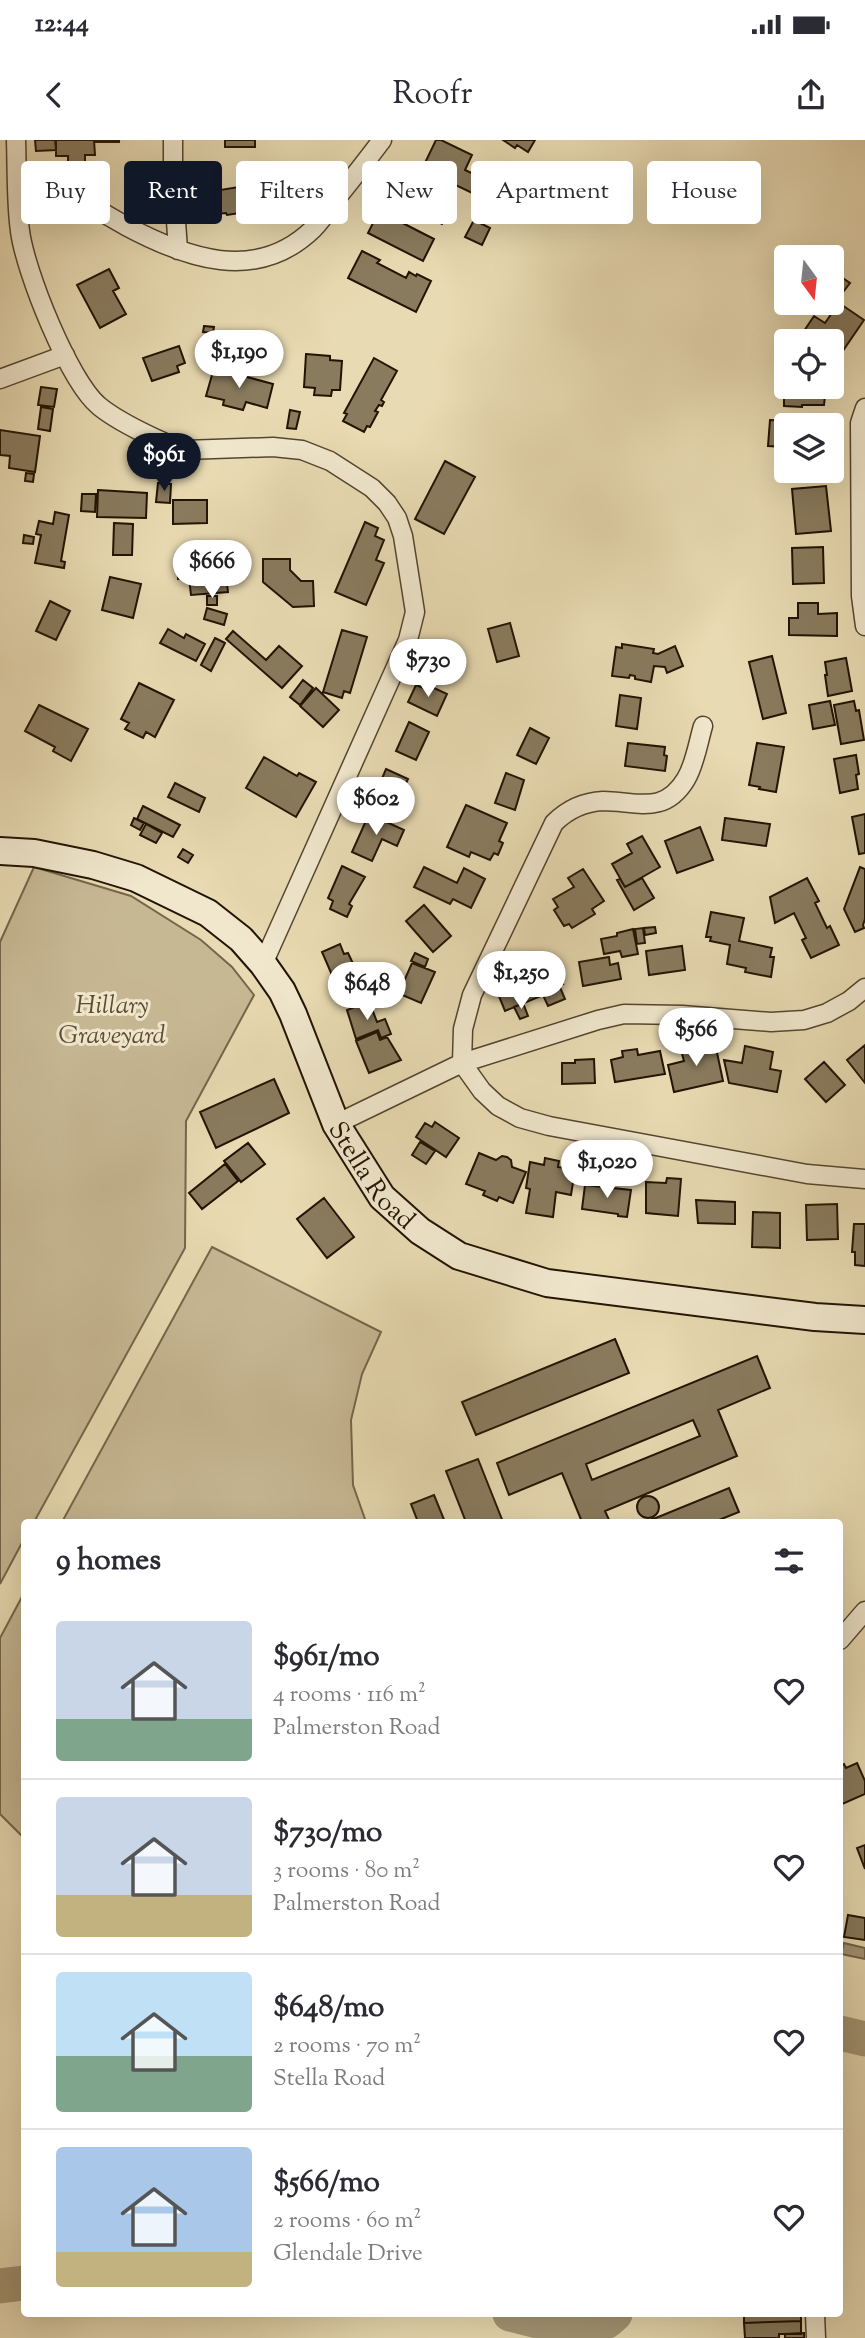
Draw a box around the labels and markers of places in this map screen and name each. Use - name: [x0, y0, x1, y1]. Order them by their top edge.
- pin: $1,190: [182, 330, 296, 390]
- pin: $961: [123, 434, 205, 493]
- pin: $666: [171, 540, 253, 600]
- pin: $730: [387, 640, 469, 699]
- pin: $602: [335, 778, 417, 837]
- pin: $1,250: [464, 952, 578, 1011]
- pin: $648: [326, 962, 408, 1022]
- pin: $566: [655, 1009, 737, 1068]
- pin: $1,020: [550, 1140, 664, 1200]

